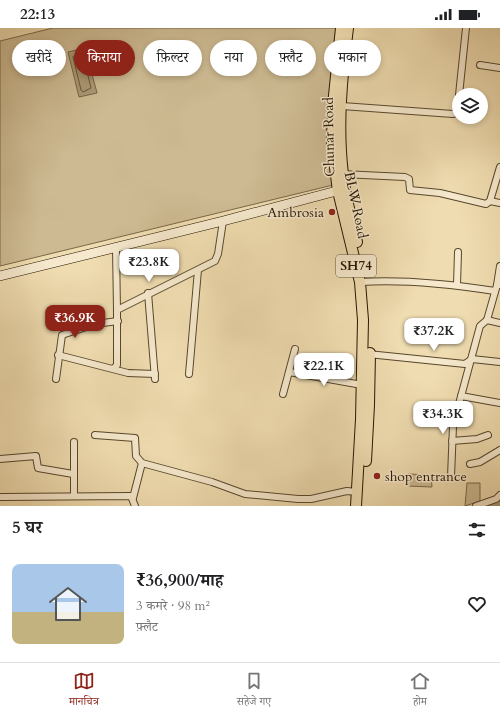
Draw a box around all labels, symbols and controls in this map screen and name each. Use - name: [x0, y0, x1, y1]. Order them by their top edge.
- text: 22:13: [20, 4, 55, 24]
- chip: खरीदें: [12, 40, 66, 76]
- chip: किराया: [74, 40, 135, 76]
- chip: फ़िल्टर: [143, 40, 202, 76]
- chip: नया: [210, 40, 257, 76]
- chip: फ़्लैट: [265, 40, 316, 76]
- chip: मकान: [324, 40, 381, 76]
- map controls: [452, 88, 488, 124]
- button: layers: [452, 88, 488, 124]
- street label: Chunar Road: [319, 96, 339, 177]
- street label: BLW Road: [340, 170, 372, 241]
- place label: Ambrosia: [267, 203, 324, 222]
- marker: Ambrosia: [327, 207, 337, 217]
- pin: ₹23.8K: [116, 249, 182, 283]
- text: ₹23.8K: [128, 253, 170, 271]
- road number: SH74: [336, 255, 376, 277]
- pin: ₹36.9K: [42, 305, 108, 339]
- text: ₹36.9K: [54, 309, 96, 327]
- pin: ₹37.2K: [401, 318, 467, 352]
- text: ₹37.2K: [413, 322, 455, 340]
- pin: ₹22.1K: [291, 353, 357, 387]
- text: ₹22.1K: [303, 357, 345, 375]
- pin: ₹34.3K: [410, 401, 476, 435]
- text: ₹34.3K: [422, 405, 464, 423]
- place label: shop entrance: [385, 467, 467, 486]
- marker: shop entrance: [372, 471, 382, 481]
- text: 5 घर: [12, 516, 42, 539]
- icon: filters: [466, 519, 488, 541]
- text: ₹36,900/माह: [136, 569, 223, 592]
- icon: home: [44, 580, 92, 628]
- icon: heart: [466, 593, 488, 615]
- text: 3 कमरे · 98 m²: [136, 597, 210, 615]
- text: फ़्लैट: [136, 618, 158, 636]
- tab: मानचित्र: [69, 670, 99, 712]
- tab: सहेजे गए: [237, 670, 271, 712]
- tab: होम: [409, 670, 431, 712]

